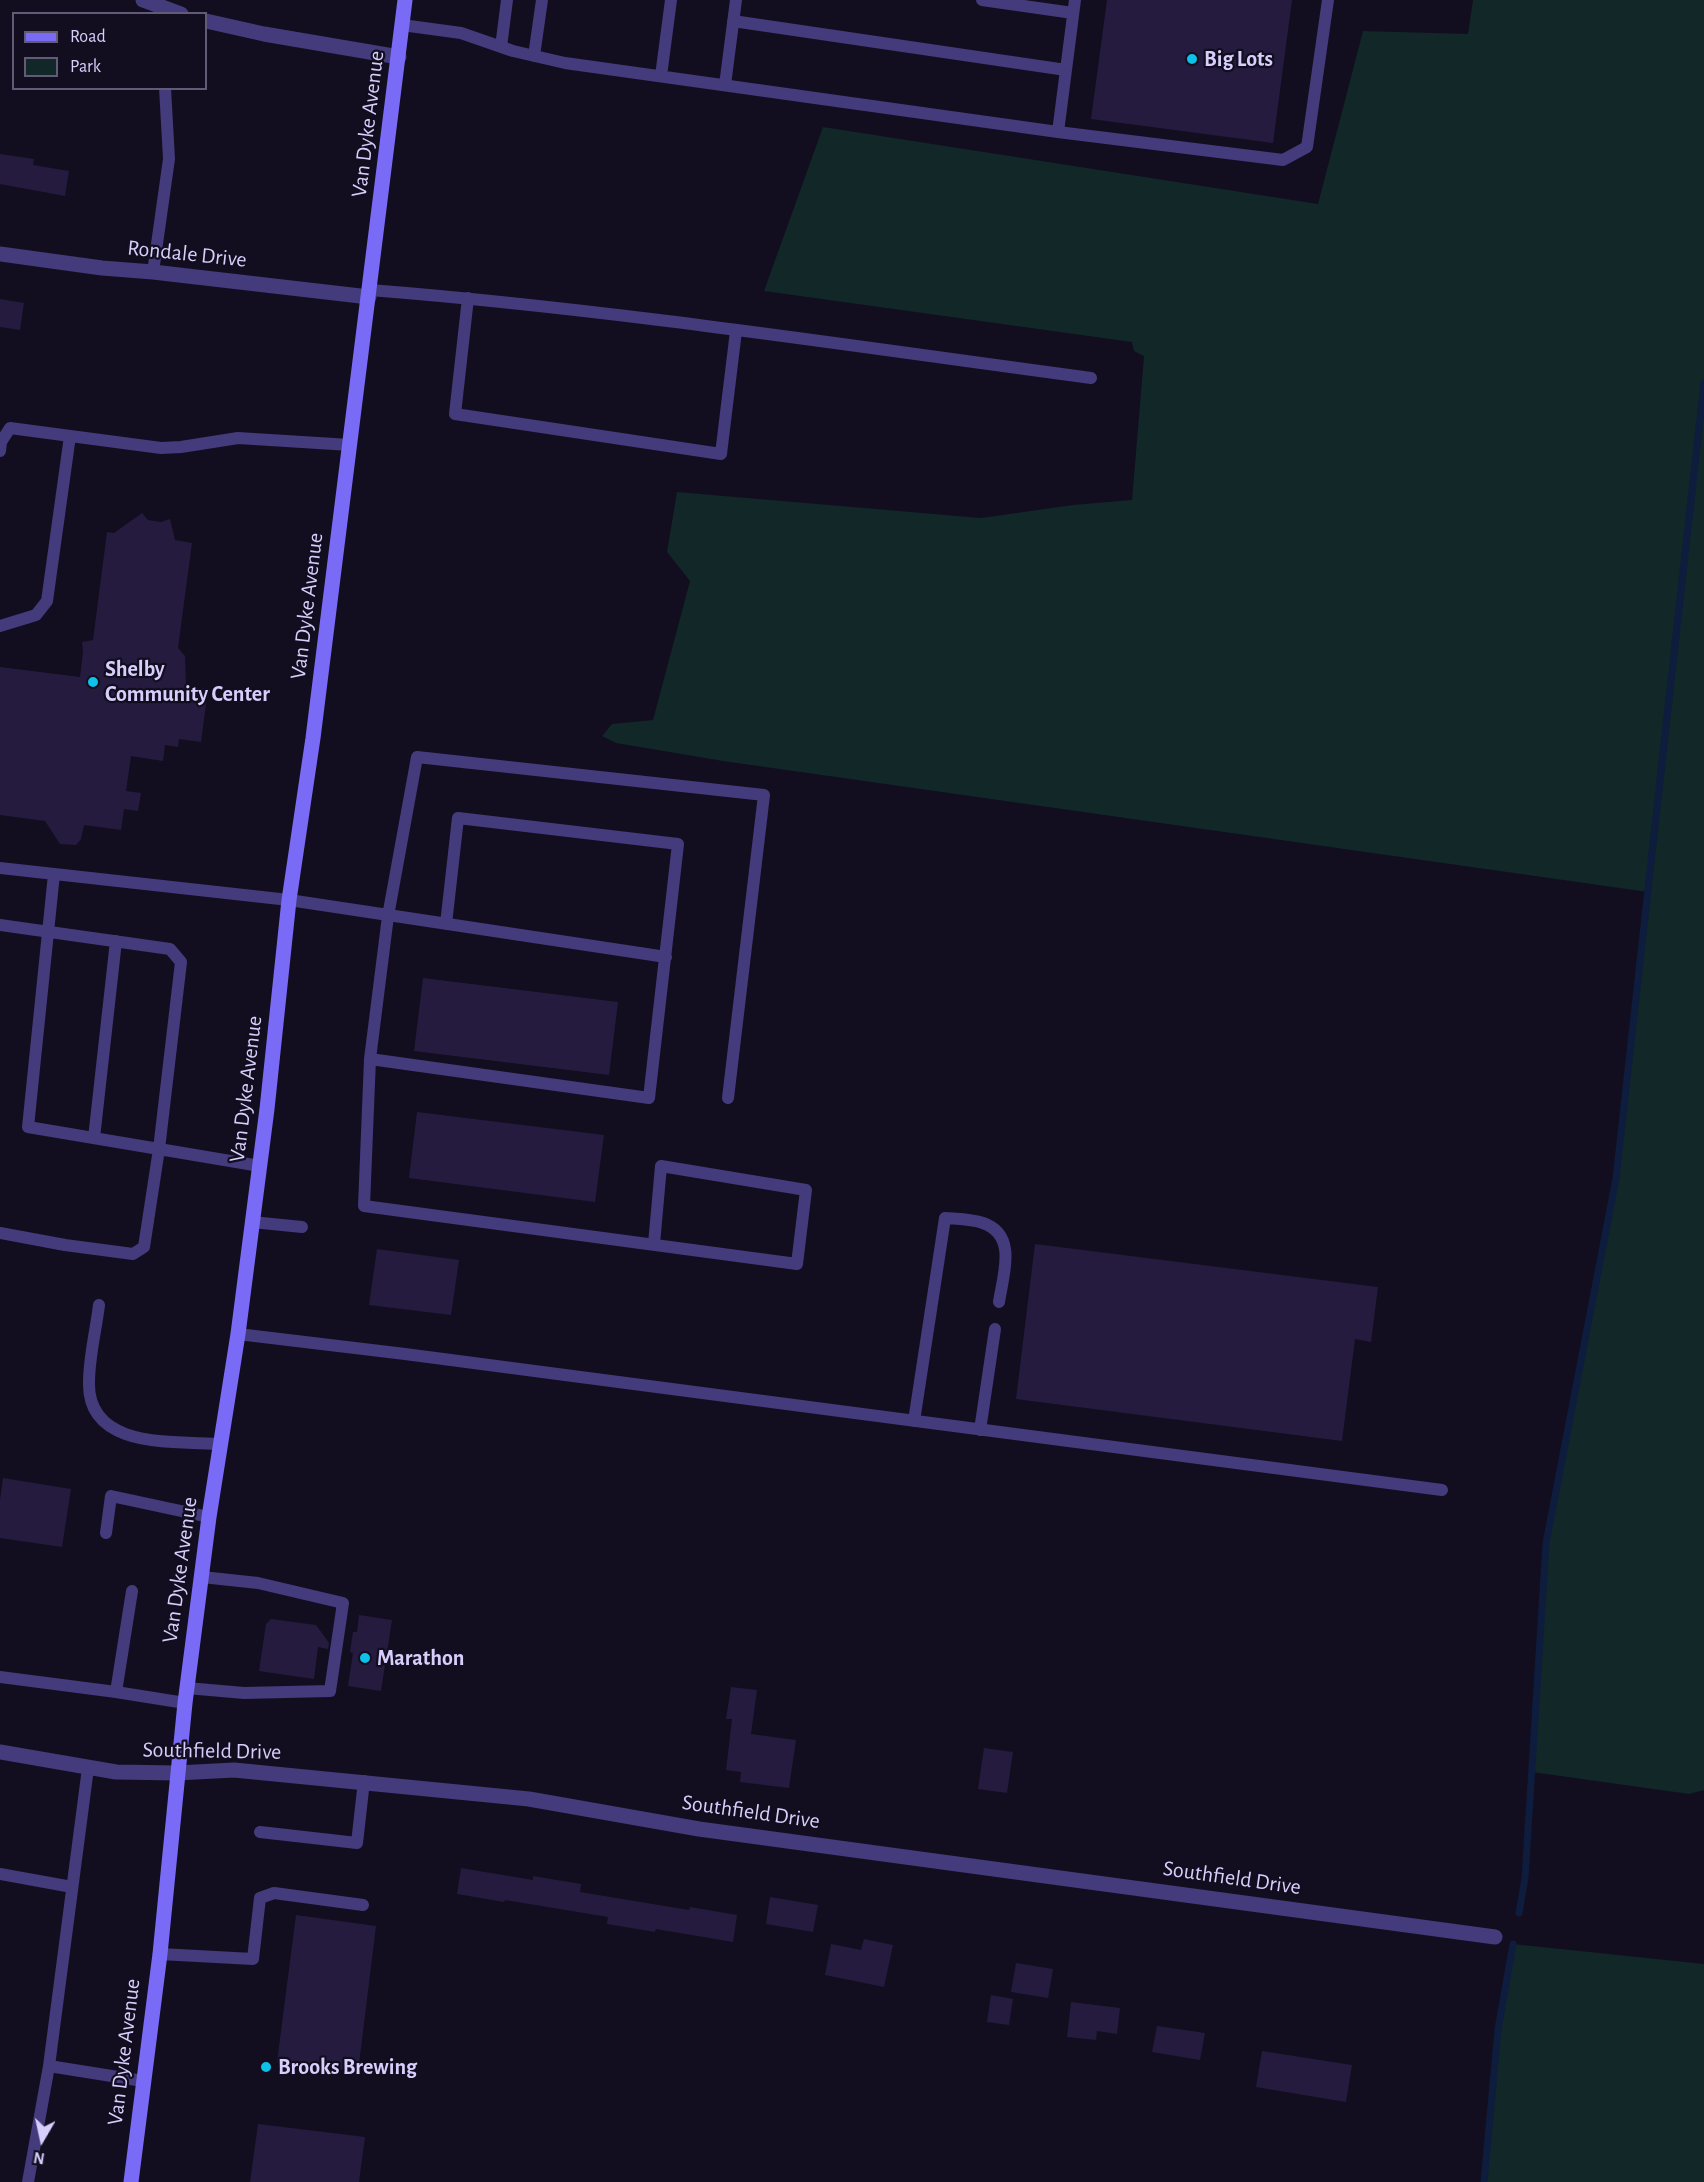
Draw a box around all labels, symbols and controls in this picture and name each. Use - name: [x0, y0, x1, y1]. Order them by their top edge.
- legend: [12, 12, 207, 90]
- text: Road: [70, 28, 106, 46]
- place label: Big Lots: [1204, 46, 1273, 72]
- street label: Van Dyke Avenue: [346, 49, 390, 199]
- marker: Big Lots: [1185, 52, 1199, 66]
- text: Park: [70, 58, 101, 76]
- street label: Rondale Drive: [126, 235, 248, 273]
- street label: Van Dyke Avenue: [285, 531, 329, 681]
- place label: Shelby Community Center: [105, 656, 270, 708]
- marker: Shelby Community Center: [86, 675, 100, 689]
- street label: Van Dyke Avenue: [224, 1014, 268, 1164]
- street label: Van Dyke Avenue: [157, 1495, 203, 1645]
- place label: Marathon: [377, 1645, 464, 1671]
- marker: Marathon: [358, 1651, 372, 1665]
- street label: Southfield Drive: [142, 1737, 282, 1765]
- street label: Southfield Drive: [680, 1789, 822, 1835]
- street label: Southfield Drive: [1161, 1855, 1303, 1901]
- street label: Van Dyke Avenue: [102, 1977, 146, 2127]
- place label: Brooks Brewing: [278, 2054, 417, 2080]
- marker: Brooks Brewing: [259, 2060, 273, 2074]
- north arrow: [12, 2110, 72, 2170]
- text: N: [32, 2149, 46, 2167]

